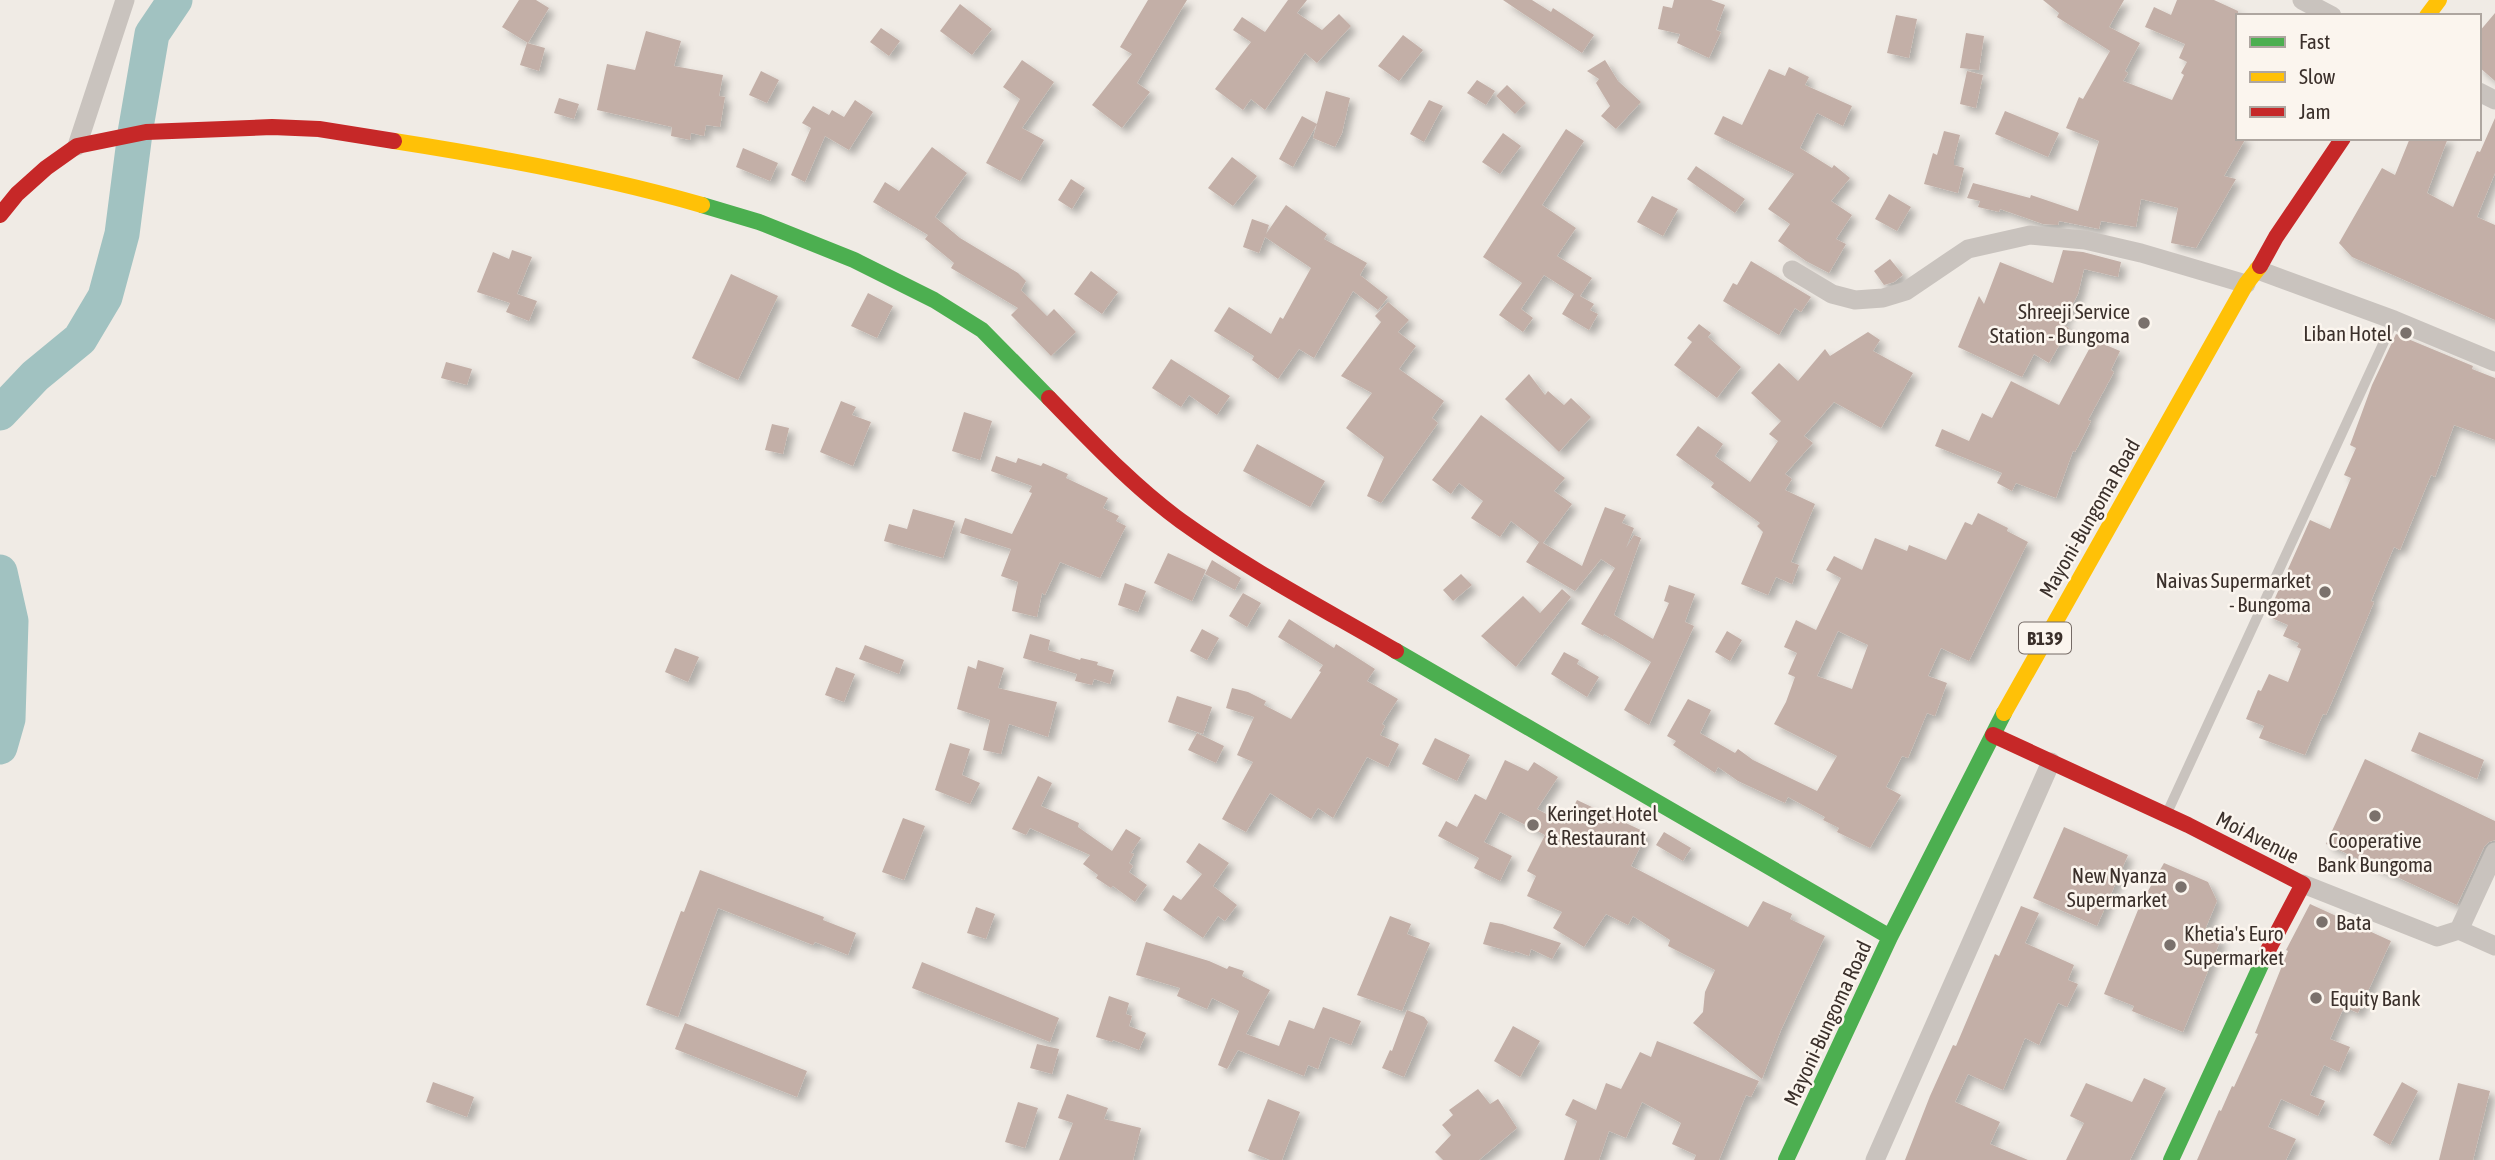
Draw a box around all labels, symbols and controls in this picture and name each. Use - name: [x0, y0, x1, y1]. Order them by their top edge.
- legend: [2236, 14, 2481, 140]
- text: Fast: [2299, 29, 2330, 53]
- text: Slow: [2299, 64, 2336, 88]
- text: Jam: [2299, 99, 2331, 123]
- place label: Shreeji Service Station - Bungoma: [1990, 299, 2130, 347]
- marker: Shreeji Service Station - Bungoma: [2136, 315, 2152, 331]
- place label: Liban Hotel: [2303, 321, 2392, 345]
- marker: Liban Hotel: [2398, 325, 2414, 341]
- street label: Mayoni-Bungoma Road: [2034, 434, 2144, 602]
- place label: Naivas Supermarket - Bungoma: [2155, 568, 2311, 616]
- marker: Naivas Supermarket - Bungoma: [2317, 584, 2333, 600]
- road number: B139: [2019, 622, 2071, 653]
- place label: Keringet Hotel & Restaurant: [1547, 801, 1658, 849]
- street label: Moi Avenue: [2213, 806, 2303, 868]
- marker: Cooperative Bank Bungoma: [2367, 808, 2383, 824]
- marker: Keringet Hotel & Restaurant: [1525, 817, 1541, 833]
- place label: Cooperative Bank Bungoma: [2317, 828, 2433, 876]
- place label: New Nyanza Supermarket: [2067, 863, 2167, 911]
- marker: New Nyanza Supermarket: [2173, 879, 2189, 895]
- place label: Bata: [2336, 910, 2372, 934]
- marker: Bata: [2314, 914, 2330, 930]
- place label: Khetia's Euro Supermarket: [2184, 921, 2284, 969]
- street label: Mayoni-Bungoma Road: [1778, 937, 1876, 1109]
- marker: Khetia's Euro Supermarket: [2162, 937, 2178, 953]
- place label: Equity Bank: [2330, 986, 2421, 1010]
- marker: Equity Bank: [2308, 990, 2324, 1006]

